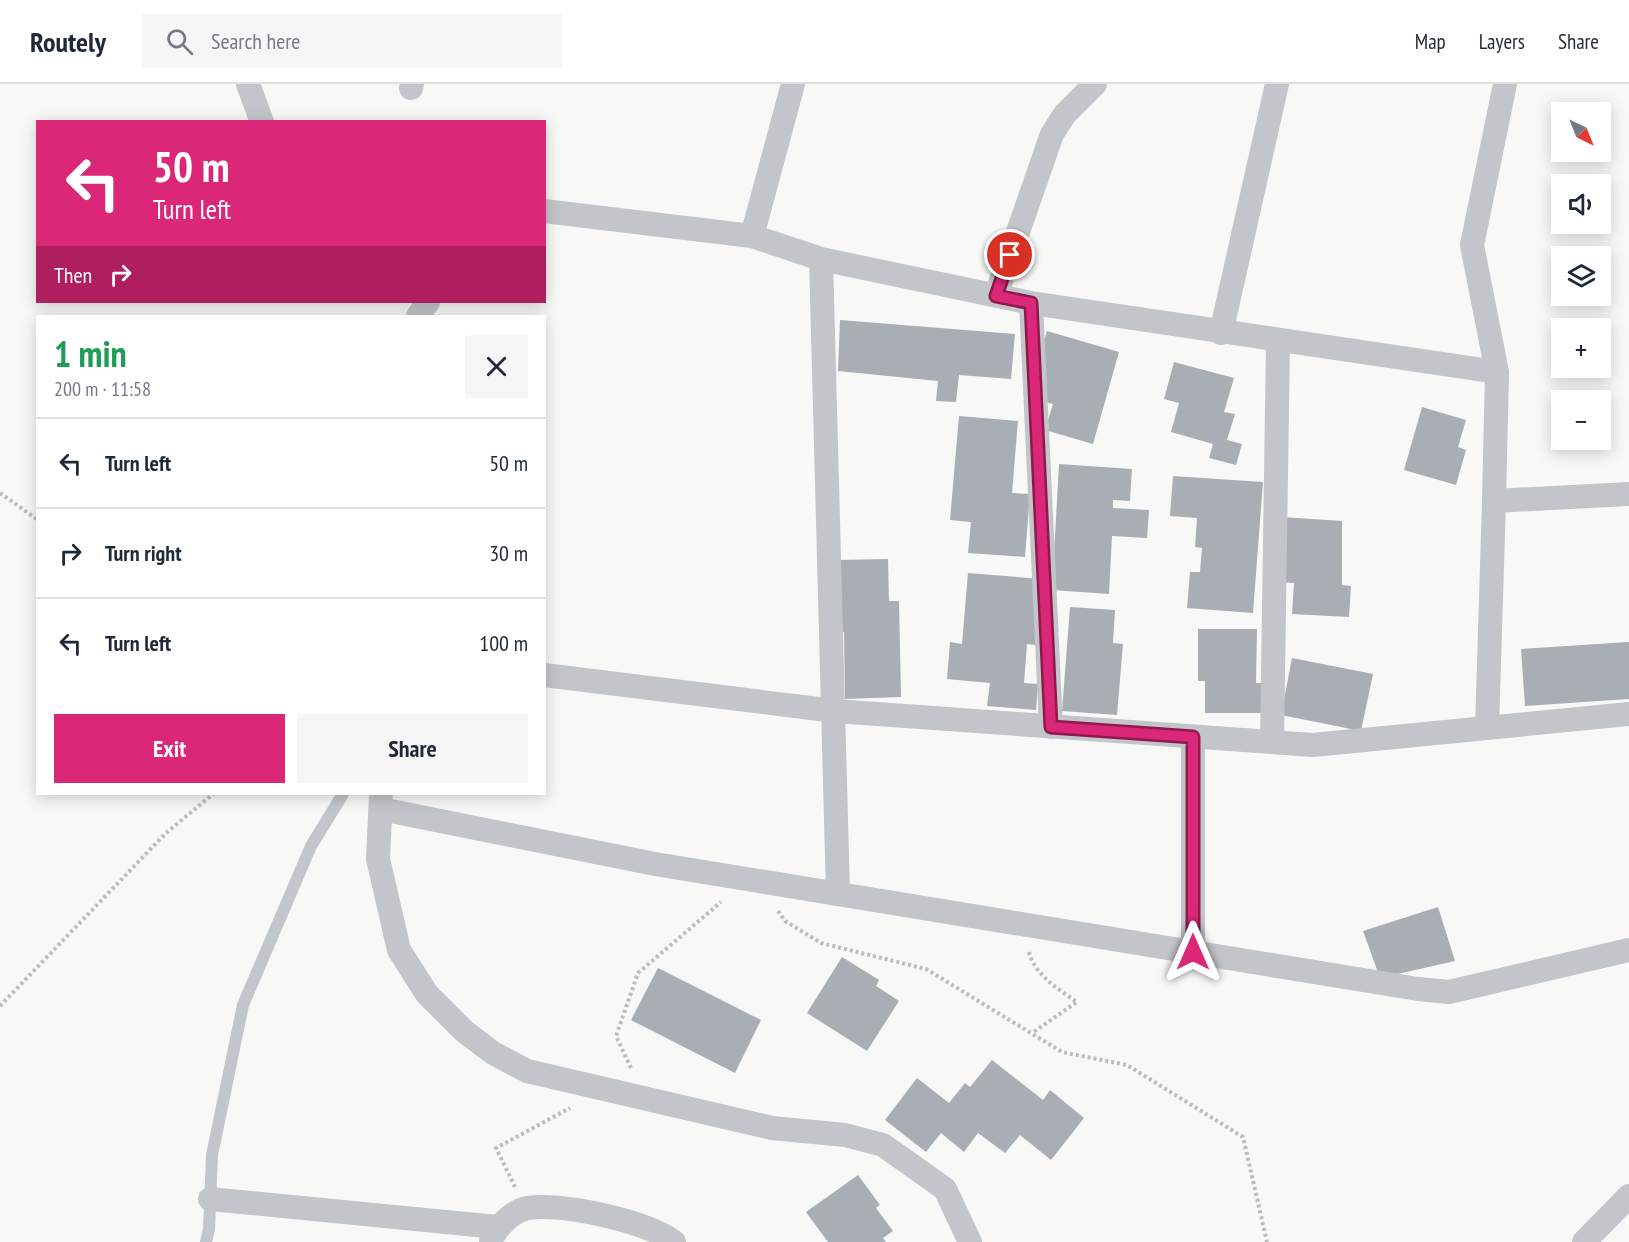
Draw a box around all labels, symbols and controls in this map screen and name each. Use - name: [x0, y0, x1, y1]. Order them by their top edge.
- search box: [142, 14, 562, 68]
- text: Routely: [30, 23, 106, 60]
- icon: search: [163, 25, 196, 58]
- text: Search here: [211, 27, 300, 55]
- text: Map: [1415, 28, 1446, 55]
- text: Layers: [1479, 28, 1525, 55]
- text: Share: [1558, 28, 1599, 55]
- north arrow: [1551, 102, 1611, 162]
- map controls: [1551, 102, 1611, 450]
- text: 50 m: [153, 139, 230, 194]
- icon: left: [54, 144, 132, 222]
- button: sound: [1551, 174, 1611, 234]
- text: Turn left: [153, 192, 231, 226]
- pin: [984, 229, 1035, 280]
- icon: arrive: [993, 238, 1026, 271]
- button: layers: [1551, 246, 1611, 306]
- icon: right: [104, 258, 137, 291]
- text: Then: [54, 261, 92, 289]
- button: +: [1551, 318, 1611, 378]
- text: 1 min: [54, 330, 127, 377]
- button: close: [465, 335, 528, 398]
- text: 200 m · 11:58: [54, 376, 151, 402]
- button: −: [1551, 390, 1611, 450]
- icon: left: [54, 447, 87, 480]
- text: Turn left: [105, 449, 171, 477]
- text: 50 m: [489, 449, 528, 477]
- icon: right: [54, 537, 87, 570]
- text: Turn right: [105, 539, 182, 567]
- text: 30 m: [489, 539, 528, 567]
- icon: left: [54, 627, 87, 660]
- text: Turn left: [105, 629, 171, 657]
- text: 100 m: [479, 629, 528, 657]
- button: Exit: [54, 714, 285, 783]
- button: Share: [297, 714, 528, 783]
- position arrow: [1161, 920, 1225, 984]

